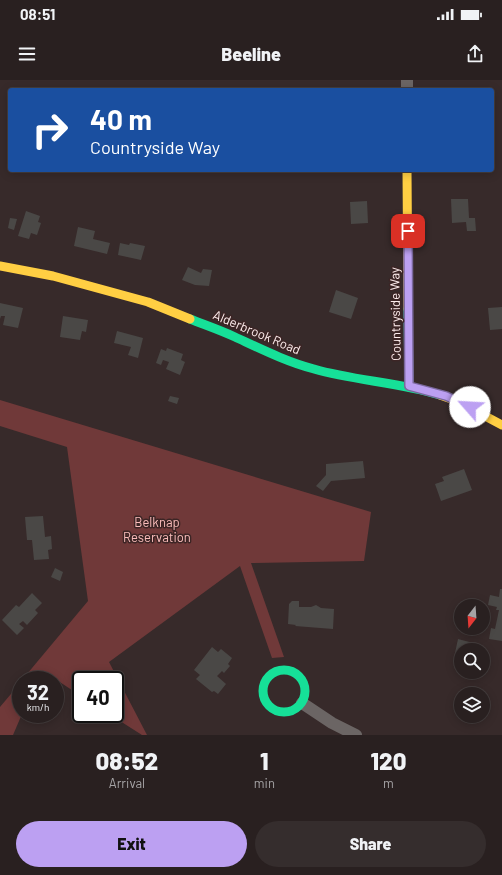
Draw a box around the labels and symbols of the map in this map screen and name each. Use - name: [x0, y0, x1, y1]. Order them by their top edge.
- pin: [391, 214, 425, 248]
- street label: Countryside Way: [386, 267, 404, 361]
- street label: Alderbrook Road: [211, 306, 303, 358]
- position arrow: [449, 386, 491, 428]
- park label: Belknap Reservation: [123, 514, 191, 545]
- north arrow: [454, 599, 490, 635]
- speed limit sign: 40: [72, 671, 124, 723]

